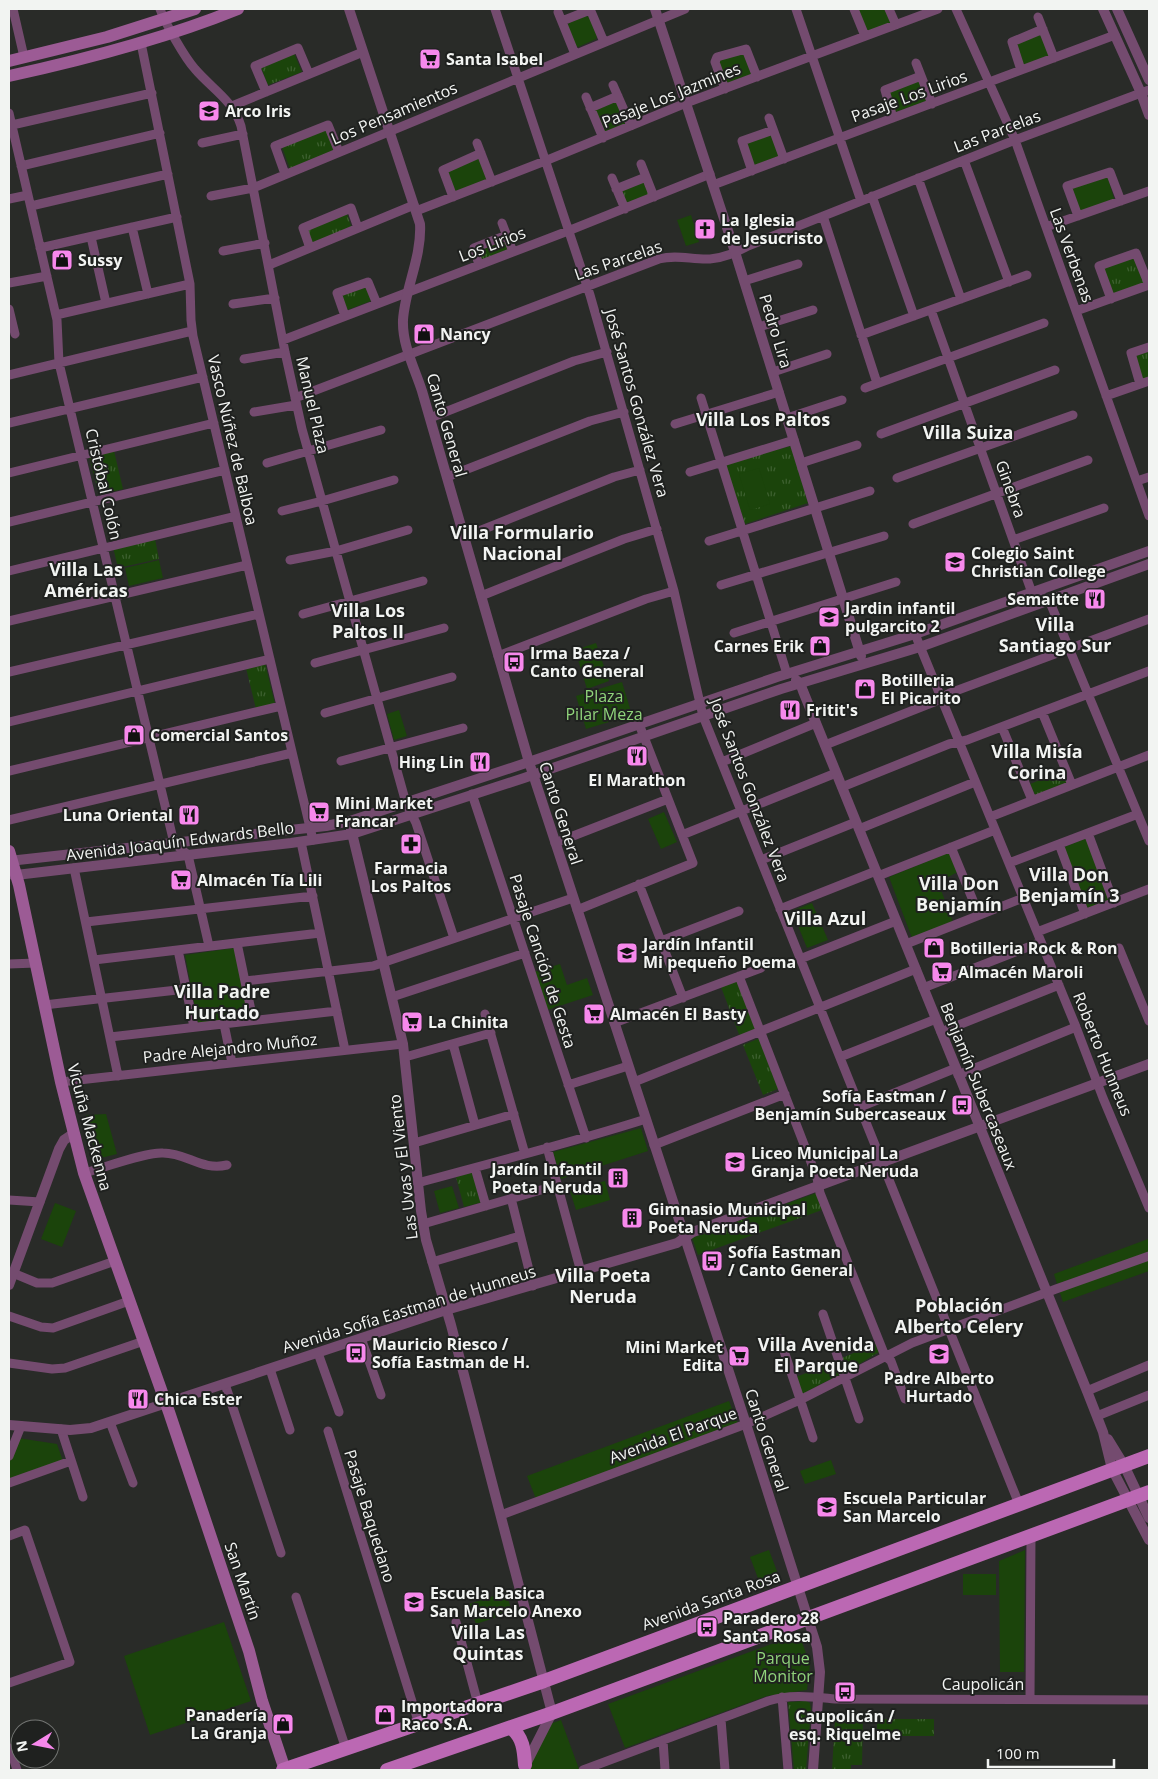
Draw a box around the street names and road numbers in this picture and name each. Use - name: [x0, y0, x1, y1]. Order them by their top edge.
- street label: Pasaje Los Jazmines: [598, 57, 744, 133]
- street label: Pasaje Los Lirios: [848, 65, 970, 127]
- street label: Los Pensamientos: [327, 76, 461, 150]
- street label: Las Parcelas: [950, 104, 1044, 158]
- street label: Las Verbenas: [1045, 205, 1099, 305]
- street label: Los Lirios: [455, 221, 529, 267]
- street label: Las Parcelas: [571, 235, 665, 285]
- street label: Pedro Lira: [754, 291, 798, 371]
- street label: José Santos González Vera: [599, 304, 675, 500]
- street label: Vasco Núñez de Balboa: [203, 353, 263, 527]
- street label: Manuel Plaza: [291, 354, 335, 456]
- street label: Canto General: [422, 370, 472, 480]
- street label: Cristóbal Colón: [80, 426, 128, 542]
- street label: Ginebra: [990, 457, 1032, 521]
- street label: José Santos González Vera: [704, 693, 795, 885]
- street label: Canto General: [534, 759, 588, 867]
- street label: Avenida Joaquín Edwards Bello: [65, 816, 295, 866]
- street label: Pasaje Canción de Gesta: [504, 871, 582, 1051]
- street label: Roberto Hunneus: [1068, 989, 1138, 1119]
- street label: Benjamín Subercaseaux: [935, 999, 1023, 1174]
- street label: Padre Alejandro Muñoz: [142, 1028, 318, 1068]
- street label: Vicuña Mackenna: [62, 1061, 118, 1193]
- street label: Las Uvas y El Viento: [383, 1093, 423, 1241]
- street label: Avenida Sofía Eastman de Hunneus: [280, 1260, 538, 1358]
- street label: Canto General: [740, 1386, 794, 1494]
- street label: Avenida El Parque: [606, 1402, 740, 1468]
- street label: Pasaje Baquedano: [339, 1447, 401, 1585]
- street label: San Martín: [219, 1539, 267, 1623]
- street label: Avenida Santa Rosa: [639, 1565, 783, 1635]
- street label: Caupolicán: [942, 1673, 1024, 1695]

